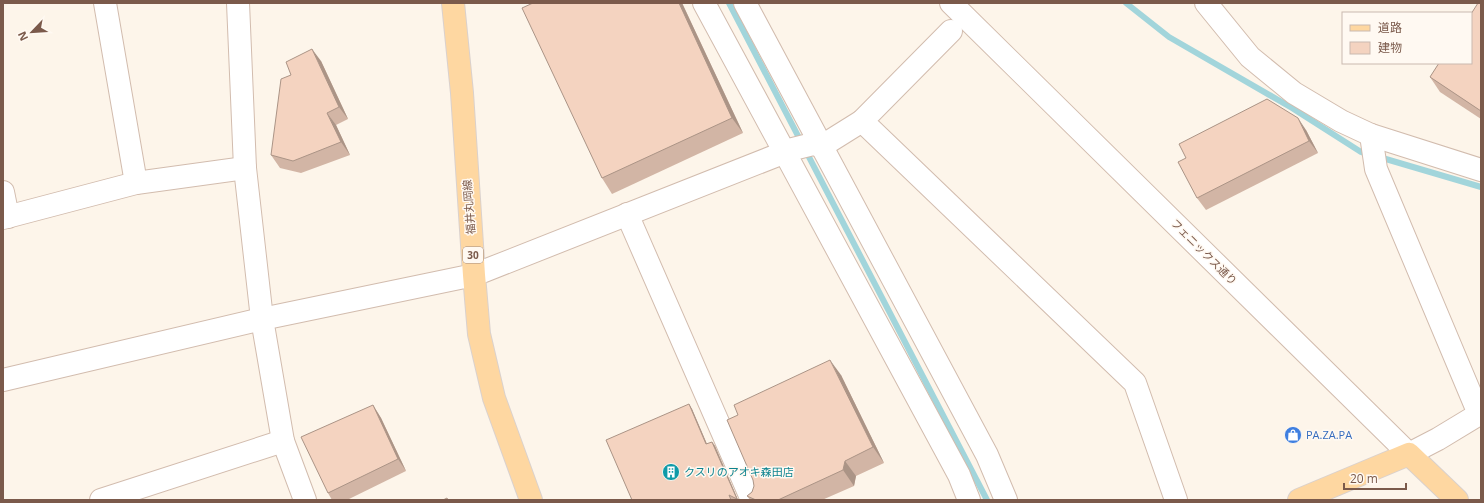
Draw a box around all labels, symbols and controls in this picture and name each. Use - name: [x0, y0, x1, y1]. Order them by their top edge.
- north arrow: [12, 12, 52, 52]
- legend: [1342, 12, 1472, 64]
- text: 道路: [1378, 19, 1402, 36]
- text: N: [14, 29, 31, 44]
- text: 建物: [1378, 39, 1402, 56]
- street label: 福井丸岡線: [459, 179, 478, 235]
- street label: フェニックス通り: [1168, 215, 1241, 288]
- road number: 30: [463, 247, 483, 263]
- shop icon: PA.ZA.PA: [1283, 425, 1303, 445]
- place label: PA.ZA.PA: [1306, 427, 1352, 442]
- building icon: クスリのアオキ森田店: [661, 462, 681, 482]
- place label: クスリのアオキ森田店: [684, 464, 794, 479]
- scale bar: [1344, 465, 1406, 491]
- text: 20 m: [1350, 470, 1378, 487]

